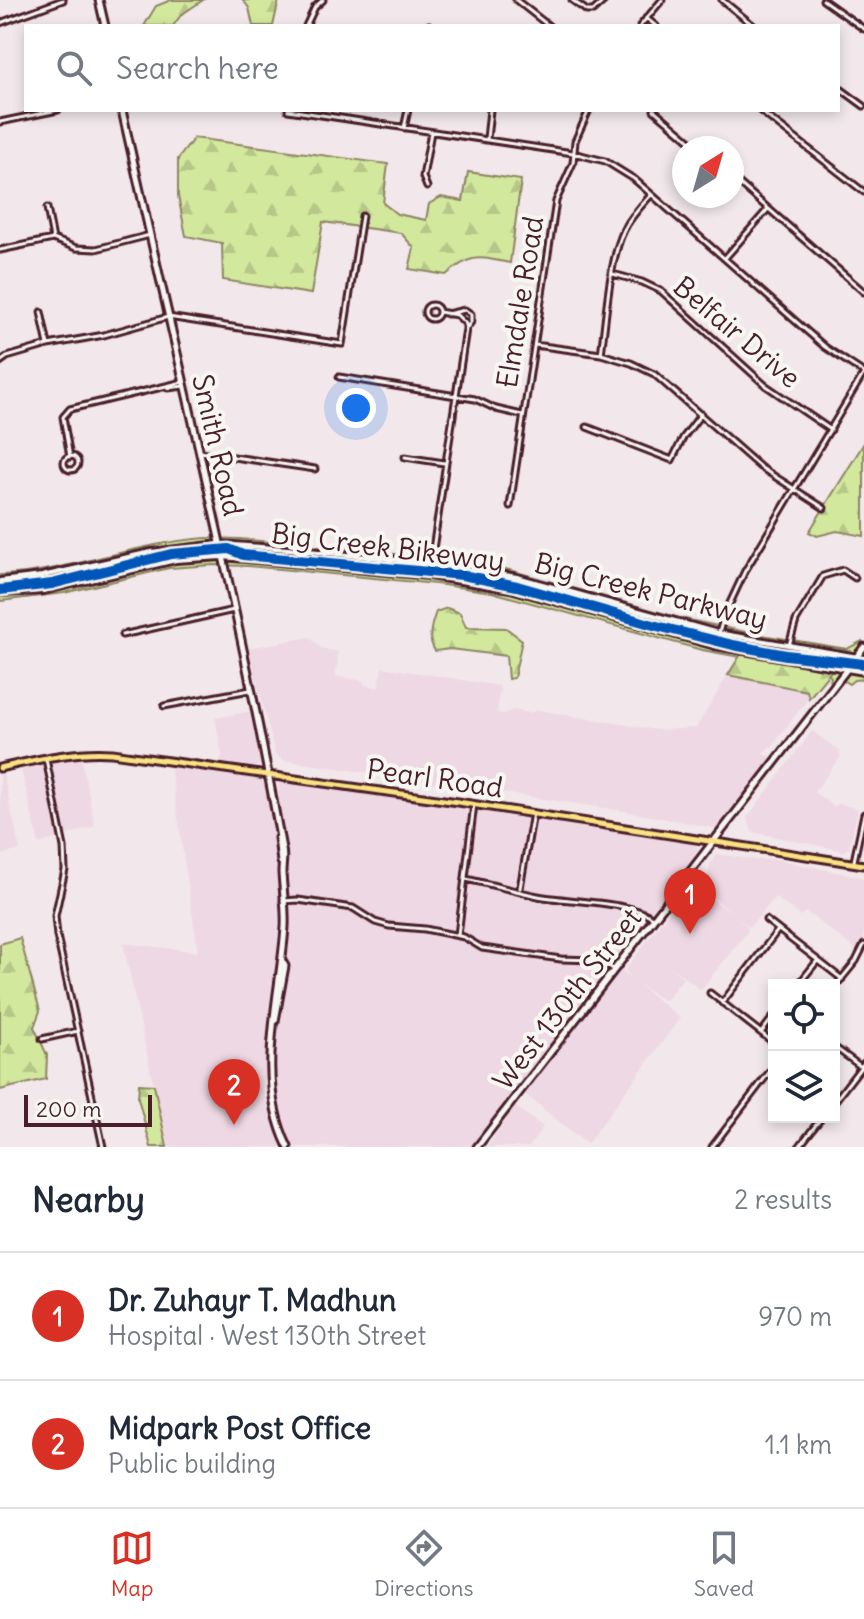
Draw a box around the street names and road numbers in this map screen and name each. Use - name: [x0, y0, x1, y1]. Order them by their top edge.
- street label: Elmdale Road: [489, 214, 551, 390]
- street label: Belfair Drive: [666, 268, 808, 396]
- street label: Smith Road: [184, 371, 252, 519]
- street label: Big Creek Bikeway: [269, 515, 507, 579]
- street label: Big Creek Parkway: [531, 545, 771, 637]
- street label: Pearl Road: [365, 751, 505, 805]
- street label: West 130th Street: [485, 901, 649, 1097]

